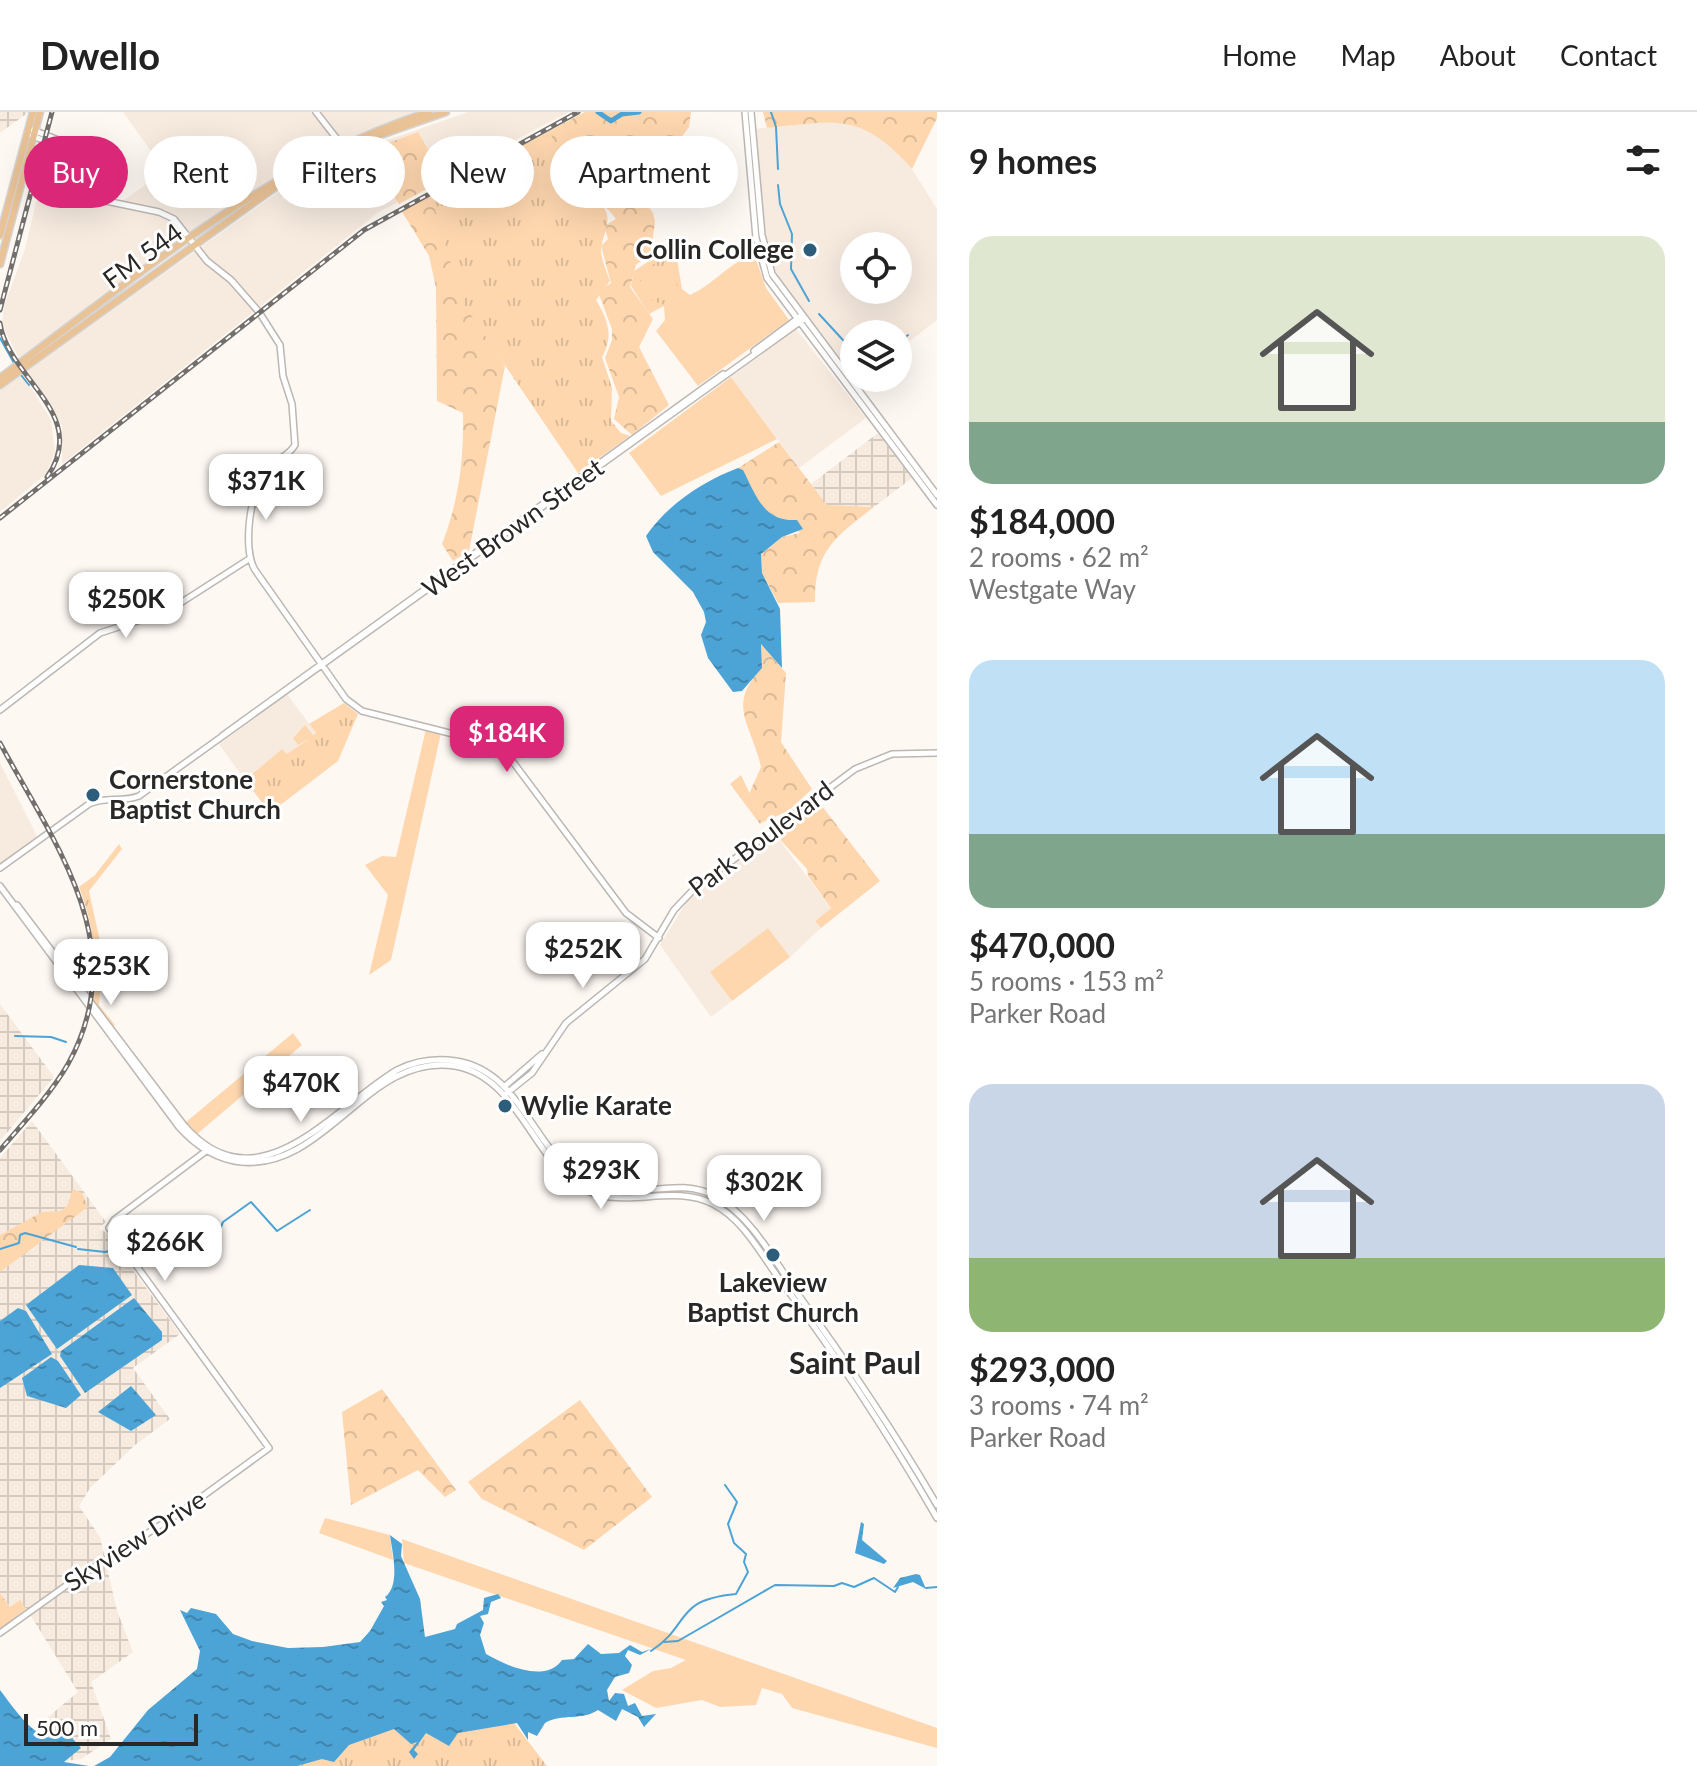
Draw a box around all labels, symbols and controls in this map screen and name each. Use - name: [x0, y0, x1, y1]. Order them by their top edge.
- text: Dwello: [40, 32, 160, 78]
- text: Home: [1222, 38, 1297, 72]
- text: Map: [1341, 38, 1396, 72]
- text: About: [1440, 38, 1516, 72]
- text: Contact: [1560, 38, 1657, 72]
- chip: Buy: [24, 136, 128, 208]
- chip: Rent: [144, 136, 257, 208]
- chip: Filters: [273, 136, 405, 208]
- chip: New: [421, 136, 534, 208]
- chip: Apartment: [550, 136, 738, 208]
- icon: filters: [1621, 138, 1665, 182]
- text: 9 homes: [969, 140, 1097, 181]
- street label: FM 544: [96, 216, 189, 295]
- map controls: [840, 232, 912, 392]
- button: locate: [840, 232, 912, 304]
- place label: Collin College: [636, 233, 794, 265]
- marker: Collin College: [801, 241, 819, 259]
- icon: home: [1245, 288, 1389, 432]
- button: layers: [840, 320, 912, 392]
- street label: West Brown Street: [415, 450, 610, 604]
- pin: $371K: [210, 454, 322, 522]
- text: $371K: [227, 464, 305, 496]
- text: $184,000: [969, 500, 1115, 541]
- text: 2 rooms · 62 m²: [969, 541, 1149, 573]
- pin: $250K: [70, 572, 182, 640]
- text: Westgate Way: [969, 573, 1136, 605]
- text: $250K: [87, 582, 165, 614]
- pin: $184K: [451, 706, 563, 774]
- icon: home: [1245, 712, 1389, 856]
- text: $184K: [468, 716, 546, 748]
- place label: Cornerstone Baptist Church: [109, 763, 281, 825]
- street label: Park Boulevard: [682, 774, 839, 903]
- marker: Cornerstone Baptist Church: [84, 786, 102, 804]
- pin: $252K: [527, 922, 639, 990]
- text: $470,000: [969, 924, 1115, 965]
- text: $252K: [544, 932, 622, 964]
- pin: $253K: [55, 939, 167, 1007]
- text: $253K: [72, 949, 150, 981]
- text: 5 rooms · 153 m²: [969, 965, 1164, 997]
- text: Parker Road: [969, 997, 1106, 1029]
- pin: $470K: [245, 1056, 357, 1124]
- text: $470K: [262, 1066, 340, 1098]
- place label: Wylie Karate: [521, 1089, 672, 1121]
- marker: Wylie Karate: [496, 1097, 514, 1115]
- icon: home: [1245, 1136, 1389, 1280]
- pin: $293K: [545, 1143, 657, 1211]
- text: $293K: [562, 1153, 640, 1185]
- pin: $302K: [708, 1155, 820, 1223]
- text: $302K: [725, 1165, 803, 1197]
- pin: $266K: [109, 1215, 221, 1283]
- text: $266K: [126, 1225, 204, 1257]
- marker: Lakeview Baptist Church: [764, 1246, 782, 1264]
- place label: Lakeview Baptist Church: [687, 1266, 859, 1328]
- district label: Saint Paul: [789, 1344, 921, 1380]
- text: $293,000: [969, 1348, 1115, 1389]
- text: 3 rooms · 74 m²: [969, 1389, 1149, 1421]
- text: Parker Road: [969, 1421, 1106, 1453]
- street label: Skyview Drive: [58, 1483, 211, 1598]
- scale bar: [24, 1710, 198, 1746]
- text: 500 m: [36, 1714, 98, 1741]

